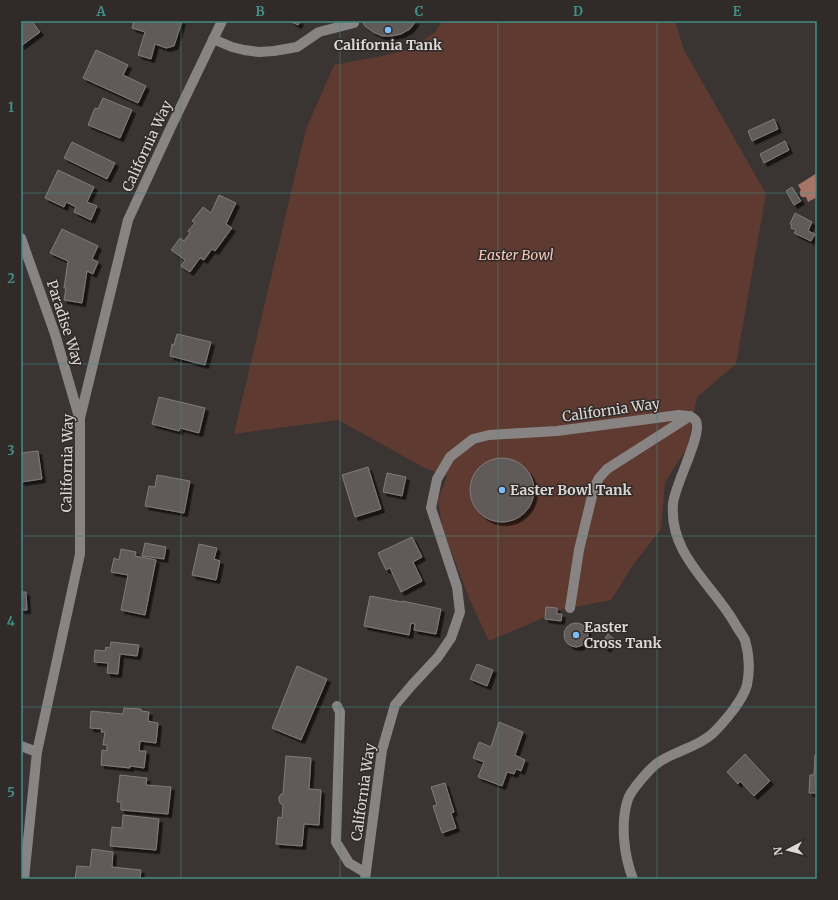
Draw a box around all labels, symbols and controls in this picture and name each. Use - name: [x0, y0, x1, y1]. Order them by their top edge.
- text: A: [95, 3, 106, 20]
- text: B: [255, 3, 265, 20]
- text: C: [415, 3, 424, 20]
- text: D: [573, 3, 583, 20]
- text: E: [733, 3, 742, 20]
- marker: California Tank: [383, 25, 393, 35]
- place label: California Tank: [334, 36, 443, 54]
- street label: California Way: [118, 97, 176, 194]
- text: 1: [8, 99, 14, 116]
- park label: Easter Bowl: [478, 246, 554, 264]
- text: 2: [7, 270, 15, 287]
- street label: Paradise Way: [43, 278, 88, 369]
- street label: California Way: [561, 394, 662, 426]
- street label: California Way: [57, 413, 77, 512]
- text: 3: [7, 442, 15, 459]
- place label: Easter Bowl Tank: [510, 481, 633, 499]
- marker: Easter Bowl Tank: [497, 485, 507, 495]
- text: 4: [7, 613, 16, 630]
- place label: Easter Cross Tank: [584, 618, 662, 652]
- marker: Easter Cross Tank: [571, 630, 581, 640]
- street label: California Way: [347, 741, 379, 842]
- text: 5: [7, 784, 15, 801]
- north arrow: [768, 830, 808, 870]
- text: N: [771, 846, 786, 856]

